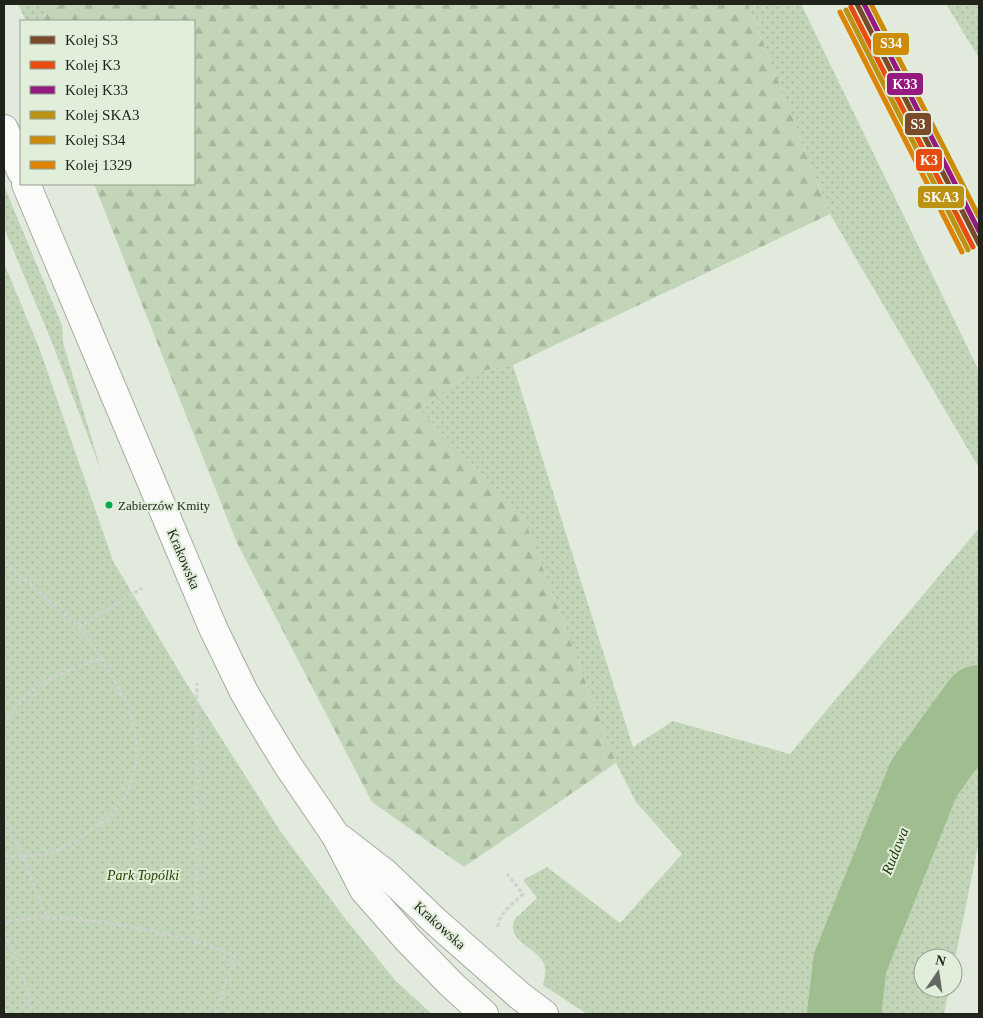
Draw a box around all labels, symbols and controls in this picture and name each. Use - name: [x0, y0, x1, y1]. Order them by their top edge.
- legend: [20, 20, 195, 185]
- text: Kolej S3: [65, 32, 118, 48]
- line badge: S34: [872, 32, 910, 56]
- text: S34: [880, 36, 902, 51]
- text: Kolej K3: [65, 57, 120, 73]
- line badge: K33: [886, 72, 924, 96]
- text: K33: [893, 77, 917, 92]
- text: Kolej K33: [65, 82, 128, 98]
- text: Kolej SKA3: [65, 107, 140, 123]
- line badge: S3: [904, 112, 932, 136]
- text: S3: [911, 117, 925, 132]
- text: Kolej S34: [65, 132, 126, 148]
- line badge: K3: [915, 148, 943, 172]
- text: K3: [920, 153, 938, 168]
- text: Kolej 1329: [65, 157, 132, 173]
- line badge: SKA3: [917, 185, 965, 209]
- text: SKA3: [923, 190, 959, 205]
- place label: Zabierzów Kmity: [118, 498, 211, 513]
- marker: Zabierzów Kmity: [104, 500, 114, 510]
- street label: Krakowska: [164, 527, 203, 592]
- water label: Rudawa: [878, 825, 912, 878]
- park label: Park Topólki: [106, 868, 179, 883]
- street label: Krakowska: [411, 898, 469, 953]
- north arrow: [913, 948, 963, 998]
- text: N: [934, 952, 947, 969]

